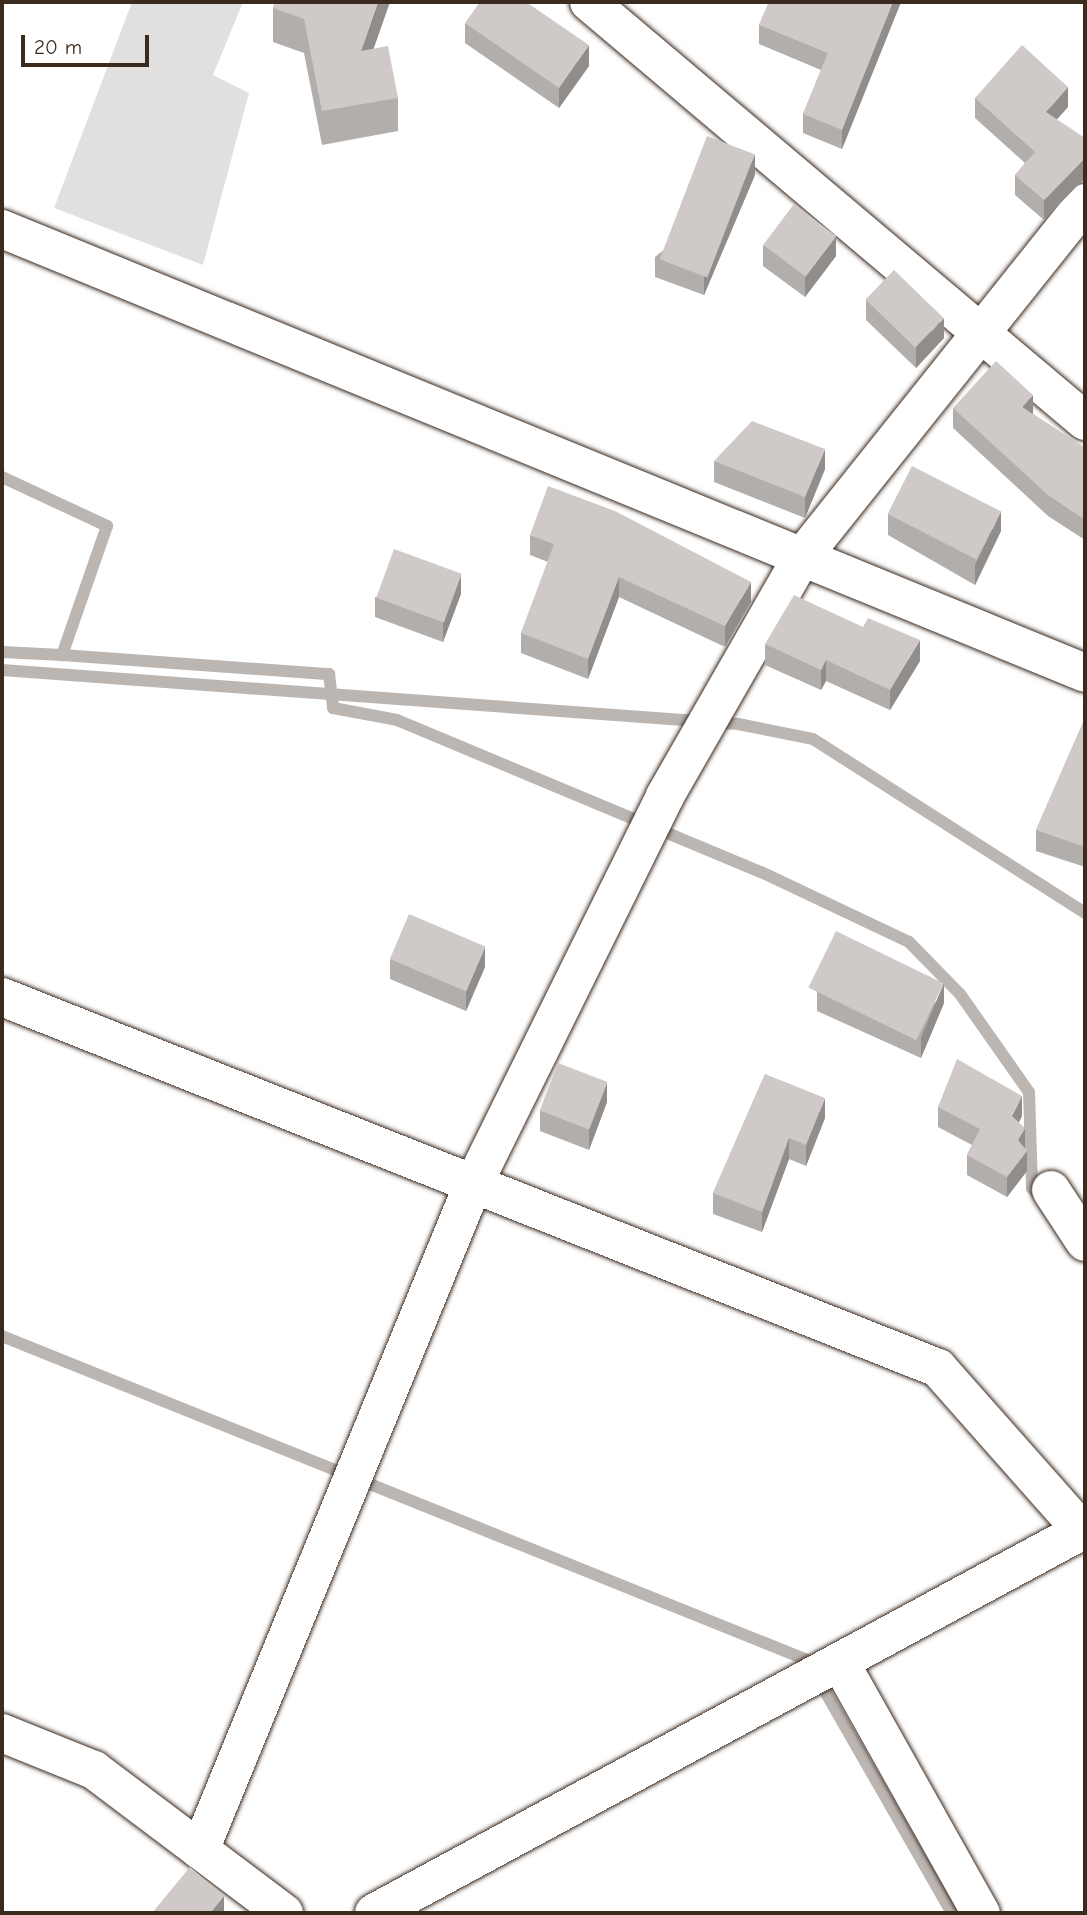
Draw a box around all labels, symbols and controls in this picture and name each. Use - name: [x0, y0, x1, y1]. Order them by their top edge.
- scale bar: [24, 21, 152, 65]
- text: 20 m: [34, 35, 82, 59]

